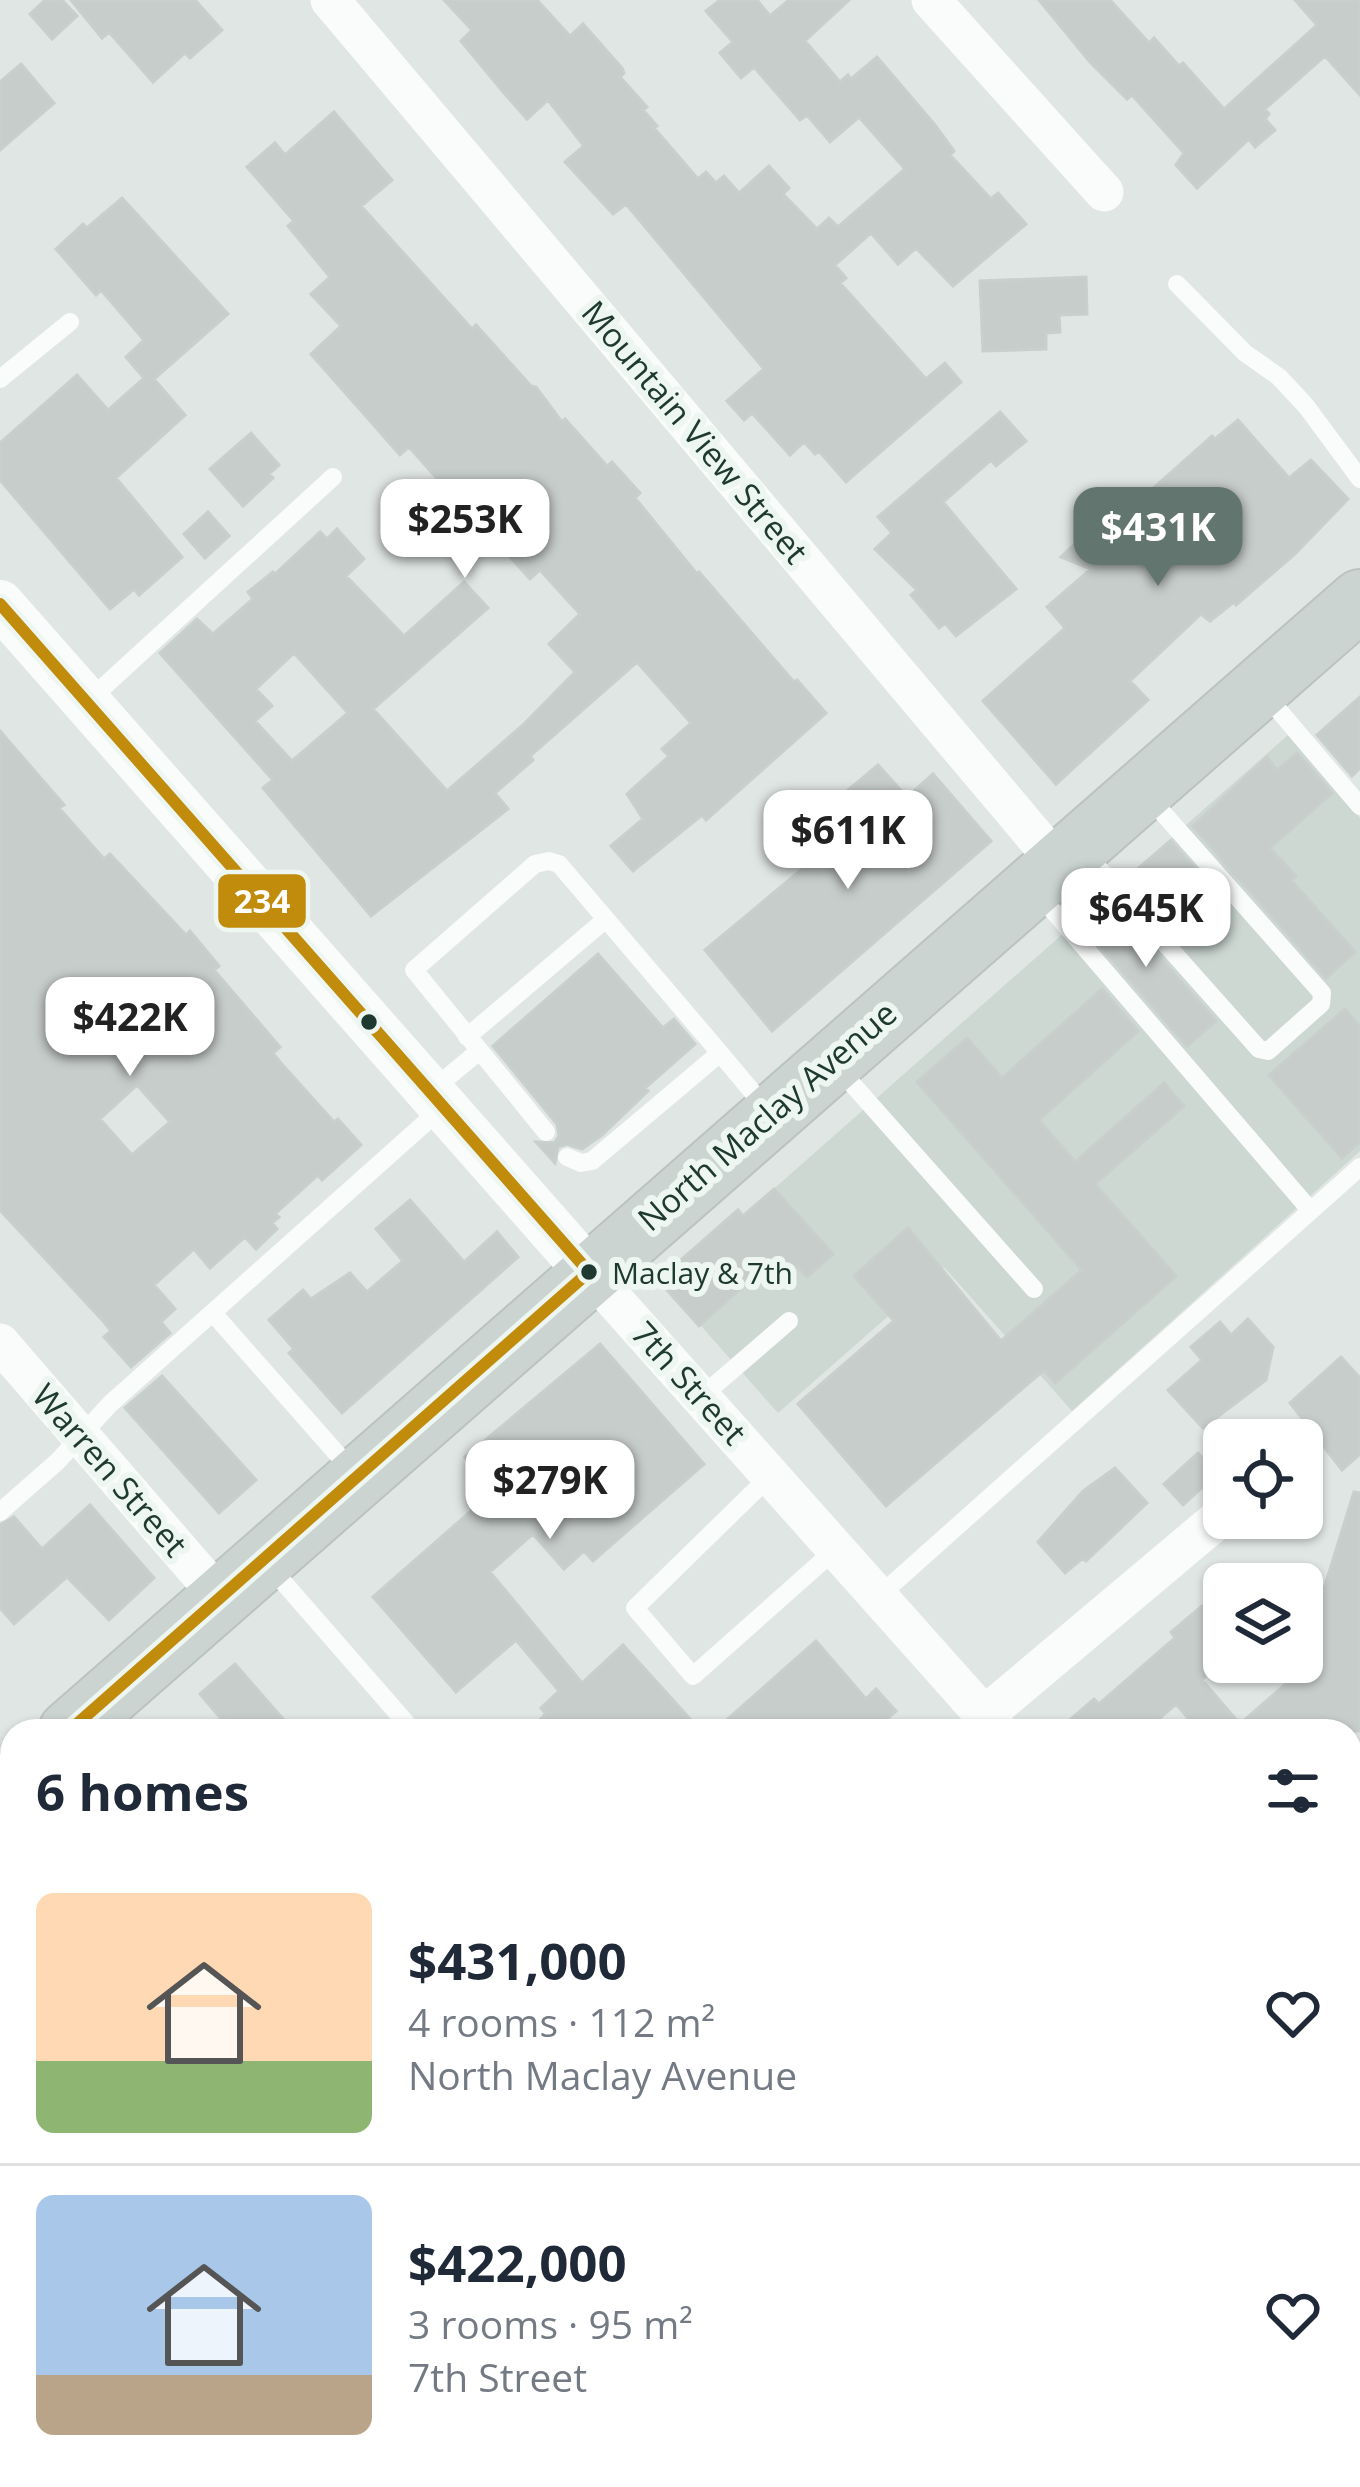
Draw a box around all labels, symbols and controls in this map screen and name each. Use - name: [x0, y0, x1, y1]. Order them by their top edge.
- street label: Mountain View Street: [572, 291, 819, 573]
- pin: $253K: [381, 479, 549, 581]
- pin: $431K: [1074, 487, 1242, 589]
- text: $253K: [407, 491, 523, 544]
- text: $431K: [1100, 499, 1216, 552]
- pin: $611K: [764, 790, 932, 892]
- text: $611K: [790, 802, 906, 855]
- pin: $645K: [1062, 868, 1230, 970]
- line badge: 234: [216, 872, 308, 930]
- text: 234: [234, 878, 290, 923]
- text: $645K: [1088, 880, 1204, 933]
- pin: $422K: [46, 977, 214, 1079]
- text: $422K: [72, 989, 188, 1042]
- street label: North Maclay Avenue: [628, 991, 906, 1241]
- unlabelled marker: [358, 1011, 380, 1033]
- place label: Maclay & 7th: [612, 1252, 793, 1293]
- marker: Maclay & 7th: [578, 1261, 600, 1283]
- street label: 7th Street: [622, 1311, 757, 1454]
- street label: Warren Street: [23, 1374, 198, 1566]
- map controls: [1203, 1419, 1323, 1683]
- button: locate: [1203, 1419, 1323, 1539]
- pin: $279K: [466, 1440, 634, 1542]
- text: $279K: [492, 1452, 608, 1505]
- button: layers: [1203, 1563, 1323, 1683]
- text: 6 homes: [36, 1756, 249, 1826]
- icon: filters: [1260, 1758, 1326, 1824]
- text: $431,000: [408, 1925, 627, 1995]
- icon: home: [132, 1941, 276, 2085]
- icon: heart: [1260, 1980, 1326, 2046]
- text: 4 rooms · 112 m²: [408, 1995, 715, 2048]
- text: North Maclay Avenue: [408, 2048, 797, 2101]
- text: $422,000: [408, 2227, 627, 2297]
- icon: home: [132, 2243, 276, 2387]
- icon: heart: [1260, 2282, 1326, 2348]
- text: 3 rooms · 95 m²: [408, 2297, 693, 2350]
- text: 7th Street: [408, 2350, 587, 2403]

